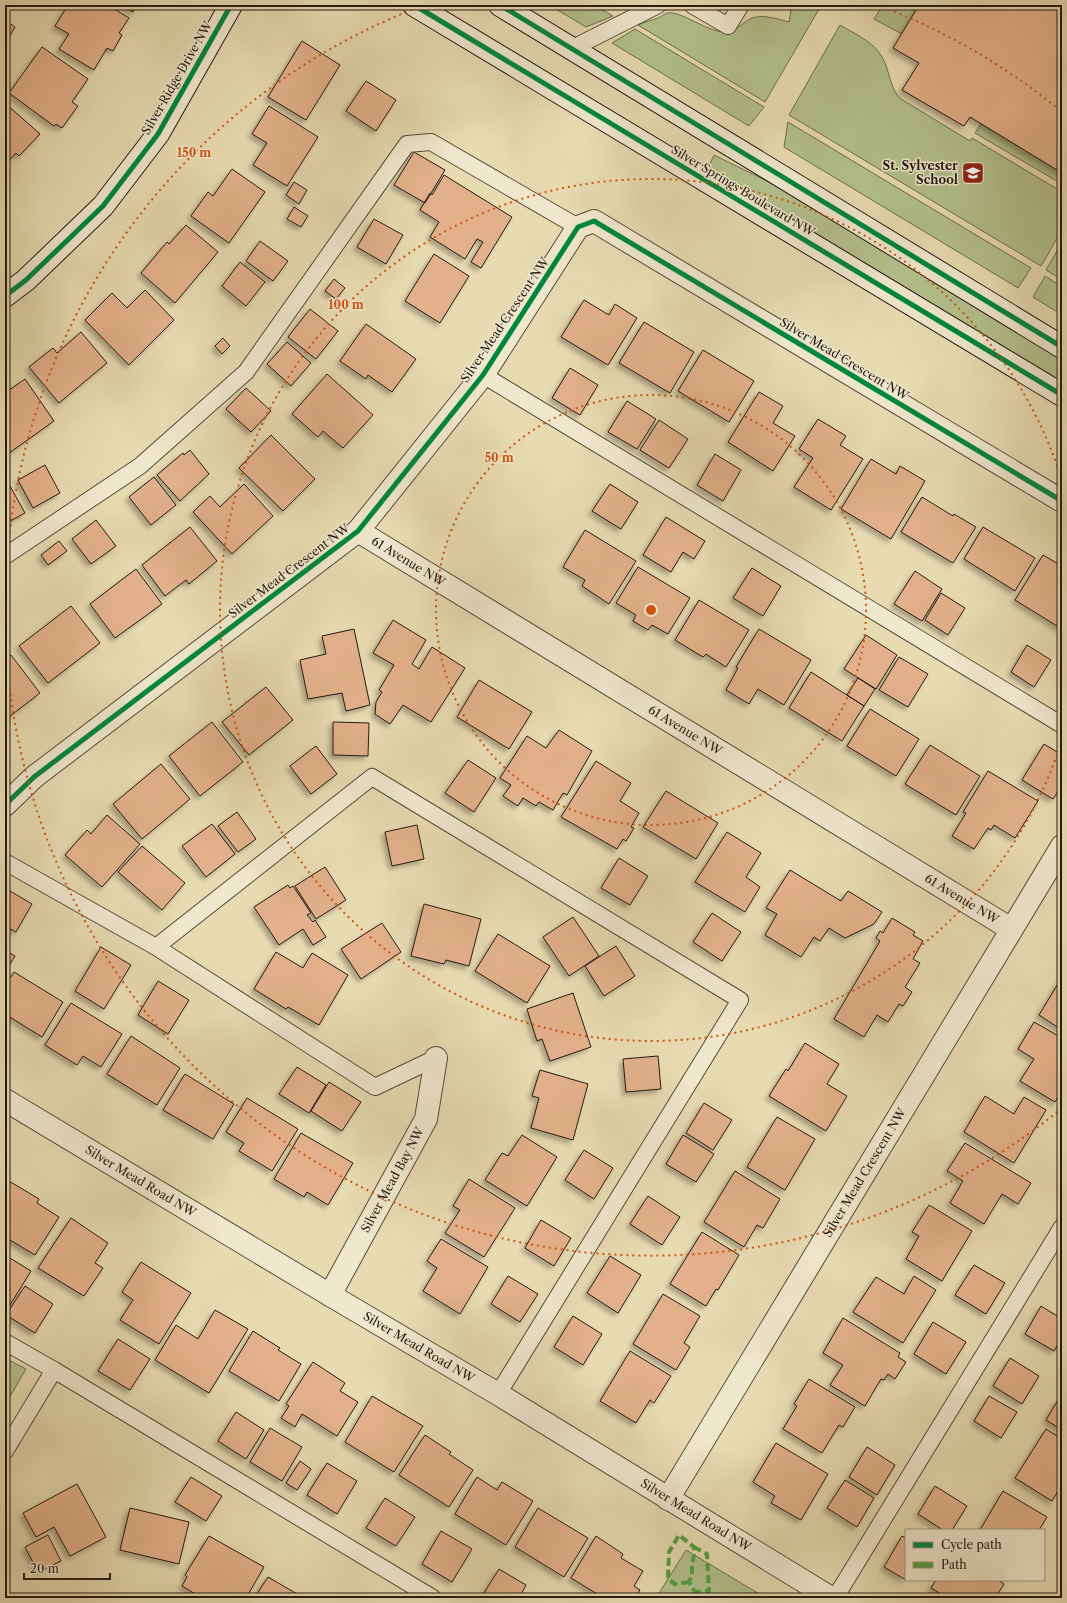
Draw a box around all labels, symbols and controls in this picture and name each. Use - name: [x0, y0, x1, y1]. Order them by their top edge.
- street label: Silver Ridge Drive NW: [138, 18, 216, 137]
- street label: Silver Springs Boulevard NW: [669, 142, 818, 240]
- text: 150 m: [177, 145, 211, 160]
- place label: St. Sylvester School: [883, 158, 958, 187]
- school or university icon: St. Sylvester School: [960, 160, 986, 186]
- street label: Silver Mead Crescent NW: [457, 254, 553, 385]
- text: 100 m: [328, 297, 364, 312]
- street label: Silver Mead Crescent NW: [777, 314, 912, 403]
- text: 50 m: [484, 450, 514, 465]
- street label: Silver Mead Crescent NW: [225, 520, 353, 621]
- street label: 61 Avenue NW: [369, 533, 449, 590]
- centre of rings: [644, 603, 658, 617]
- street label: 61 Avenue NW: [646, 702, 726, 759]
- street label: 61 Avenue NW: [922, 870, 1002, 927]
- street label: Silver Mead Crescent NW: [820, 1105, 909, 1240]
- street label: Silver Mead Bay NW: [358, 1124, 427, 1235]
- street label: Silver Mead Road NW: [83, 1142, 200, 1220]
- street label: Silver Mead Road NW: [361, 1308, 478, 1386]
- street label: Silver Mead Road NW: [638, 1475, 755, 1555]
- legend: [905, 1529, 1045, 1581]
- text: Cycle path: [941, 1537, 1002, 1552]
- scale bar: [24, 1555, 110, 1581]
- text: Path: [941, 1557, 967, 1572]
- text: 20 m: [30, 1561, 59, 1576]

